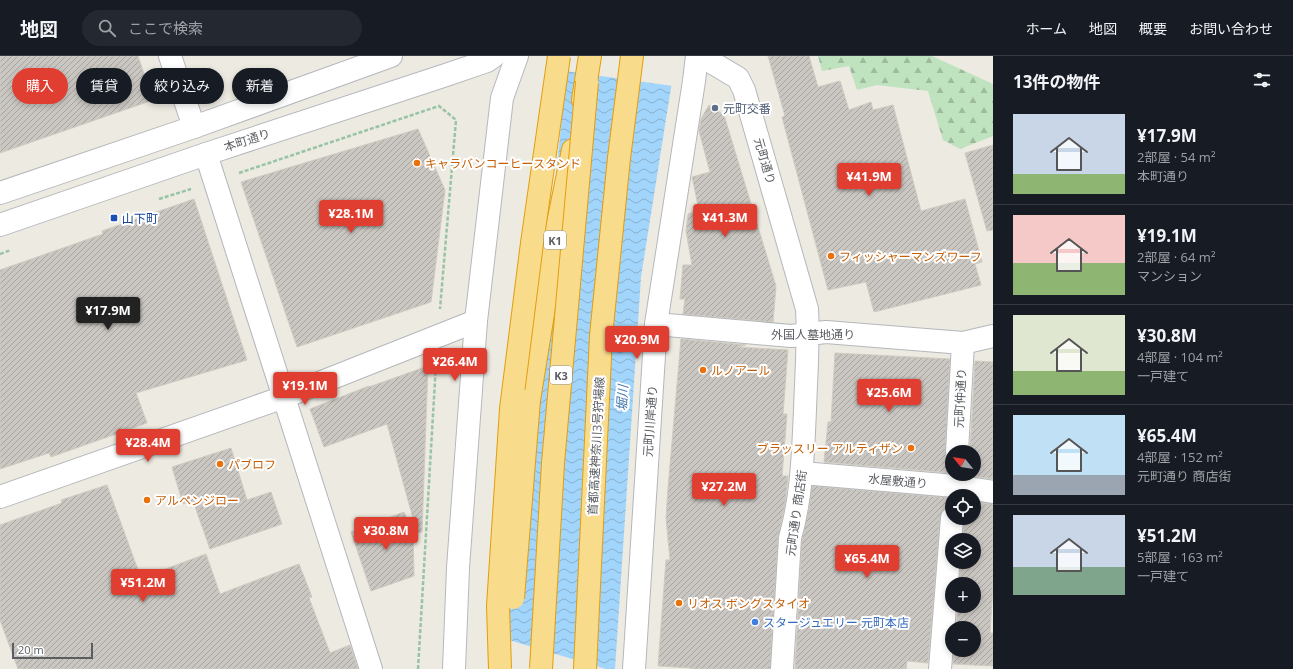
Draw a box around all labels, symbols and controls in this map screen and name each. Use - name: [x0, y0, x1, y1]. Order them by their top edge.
- search box: [82, 10, 362, 46]
- text: 地図: [20, 16, 58, 42]
- icon: search: [96, 17, 118, 39]
- text: ここで検索: [128, 18, 203, 38]
- text: ホーム: [1025, 19, 1067, 38]
- text: 地図: [1089, 19, 1117, 38]
- text: 概要: [1139, 19, 1167, 38]
- text: お問い合わせ: [1189, 19, 1273, 38]
- chip: 購入: [12, 68, 68, 104]
- chip: 賃貸: [76, 68, 132, 104]
- chip: 絞り込み: [140, 68, 224, 104]
- chip: 新着: [232, 68, 288, 104]
- icon: filters: [1251, 69, 1273, 91]
- text: 13件の物件: [1013, 70, 1100, 93]
- place label: 元町交番: [723, 100, 771, 117]
- marker: 元町交番: [710, 103, 720, 113]
- street label: 本町通り: [222, 124, 272, 156]
- text: ¥17.9M: [1137, 124, 1197, 147]
- icon: home: [1045, 130, 1093, 178]
- street label: 元町通り: [750, 136, 780, 186]
- text: 2部屋 · 54 m²: [1137, 148, 1215, 166]
- place label: キャラバンコーヒースタンド: [425, 155, 581, 172]
- marker: キャラバンコーヒースタンド: [412, 158, 422, 168]
- pin: ¥41.9M: [836, 163, 902, 197]
- text: ¥41.9M: [846, 167, 892, 185]
- text: 本町通り: [1137, 167, 1189, 185]
- pin: ¥28.1M: [318, 200, 384, 234]
- text: ¥28.1M: [328, 204, 374, 222]
- pin: ¥41.3M: [692, 204, 758, 238]
- text: ¥41.3M: [702, 208, 748, 226]
- place label: 山下町: [122, 210, 158, 227]
- marker: 山下町: [109, 213, 119, 223]
- text: ¥19.1M: [1137, 224, 1197, 247]
- road number: K1: [544, 231, 566, 249]
- icon: home: [1045, 231, 1093, 279]
- place label: フィッシャーマンズワーフ: [839, 248, 982, 265]
- text: 2部屋 · 64 m²: [1137, 248, 1215, 266]
- marker: フィッシャーマンズワーフ: [826, 251, 836, 261]
- text: マンション: [1137, 267, 1202, 285]
- pin: ¥17.9M: [75, 297, 141, 331]
- text: ¥17.9M: [85, 301, 131, 319]
- text: ¥30.8M: [1137, 324, 1197, 347]
- pin: ¥20.9M: [604, 326, 670, 360]
- street label: 外国人墓地通り: [771, 326, 855, 343]
- text: ¥20.9M: [614, 330, 660, 348]
- icon: home: [1045, 331, 1093, 379]
- pin: ¥26.4M: [422, 348, 488, 382]
- text: 4部屋 · 104 m²: [1137, 348, 1223, 366]
- text: ¥26.4M: [432, 352, 478, 370]
- place label: ルノアール: [711, 362, 770, 379]
- marker: ルノアール: [698, 365, 708, 375]
- road number: K3: [550, 366, 572, 384]
- text: 一戸建て: [1137, 367, 1189, 385]
- street label: 元町仲通り: [950, 368, 970, 428]
- pin: ¥19.1M: [272, 372, 338, 406]
- text: ¥19.1M: [282, 376, 328, 394]
- street label: 首都高速神奈川3号狩場線: [584, 376, 608, 516]
- pin: ¥25.6M: [856, 379, 922, 413]
- water label: 堀川: [612, 383, 632, 411]
- text: ¥25.6M: [866, 383, 912, 401]
- street label: 元町川岸通り: [639, 384, 661, 458]
- text: ¥65.4M: [1137, 424, 1197, 447]
- pin: ¥28.4M: [115, 429, 181, 463]
- icon: home: [1045, 431, 1093, 479]
- text: ¥28.4M: [125, 433, 171, 451]
- place label: ブラッスリー アルティザン: [757, 440, 903, 457]
- marker: ブラッスリー アルティザン: [906, 443, 916, 453]
- north arrow: [945, 445, 981, 481]
- map controls: [945, 445, 981, 657]
- text: 4部屋 · 152 m²: [1137, 448, 1223, 466]
- place label: パブロフ: [228, 456, 276, 473]
- marker: パブロフ: [215, 459, 225, 469]
- text: 元町通り 商店街: [1137, 467, 1231, 485]
- street label: 元町通り 商店街: [782, 469, 810, 557]
- street label: 水屋敷通り: [867, 470, 929, 492]
- pin: ¥27.2M: [691, 473, 757, 507]
- text: ¥27.2M: [701, 477, 747, 495]
- button: locate: [945, 489, 981, 525]
- place label: アルペンジロー: [155, 492, 239, 509]
- marker: アルペンジロー: [142, 495, 152, 505]
- pin: ¥30.8M: [353, 517, 419, 551]
- text: ¥30.8M: [363, 521, 409, 539]
- text: ¥51.2M: [1137, 524, 1197, 547]
- icon: home: [1045, 531, 1093, 579]
- button: layers: [945, 533, 981, 569]
- pin: ¥65.4M: [834, 545, 900, 579]
- text: 5部屋 · 163 m²: [1137, 548, 1223, 566]
- text: ¥65.4M: [844, 549, 890, 567]
- text: 一戸建て: [1137, 567, 1189, 585]
- pin: ¥51.2M: [110, 569, 176, 603]
- text: ¥51.2M: [120, 573, 166, 591]
- button: +: [945, 577, 981, 613]
- place label: リオス ボングスタイオ: [687, 595, 810, 612]
- marker: リオス ボングスタイオ: [674, 598, 684, 608]
- place label: スタージュエリー 元町本店: [763, 614, 909, 631]
- marker: スタージュエリー 元町本店: [750, 617, 760, 627]
- button: −: [945, 621, 981, 657]
- scale bar: [12, 641, 93, 660]
- text: 20 m: [18, 642, 44, 657]

